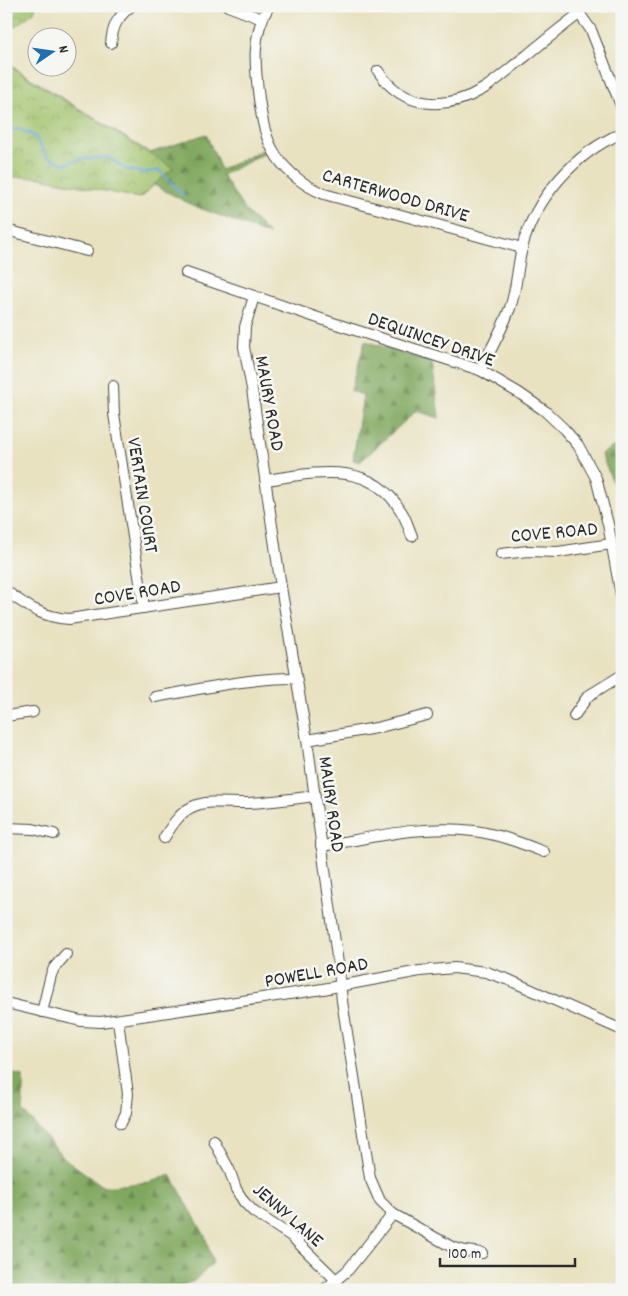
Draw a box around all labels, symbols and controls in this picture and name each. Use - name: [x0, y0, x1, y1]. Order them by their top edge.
- north arrow: [28, 28, 78, 78]
- text: N: [52, 44, 73, 55]
- street label: CARTERWOOD DRIVE: [318, 163, 472, 231]
- street label: DEQUINCEY DRIVE: [364, 306, 498, 376]
- street label: MAURY ROAD: [246, 354, 290, 453]
- street label: VERTAIN COURT: [118, 436, 164, 555]
- street label: COVE ROAD: [510, 516, 599, 552]
- street label: COVE ROAD: [92, 573, 183, 615]
- street label: MAURY ROAD: [309, 755, 351, 854]
- street label: POWELL ROAD: [263, 951, 370, 997]
- street label: JENNY LANE: [245, 1177, 329, 1255]
- scale bar: [440, 1236, 576, 1268]
- text: 100 m: [448, 1244, 481, 1266]

